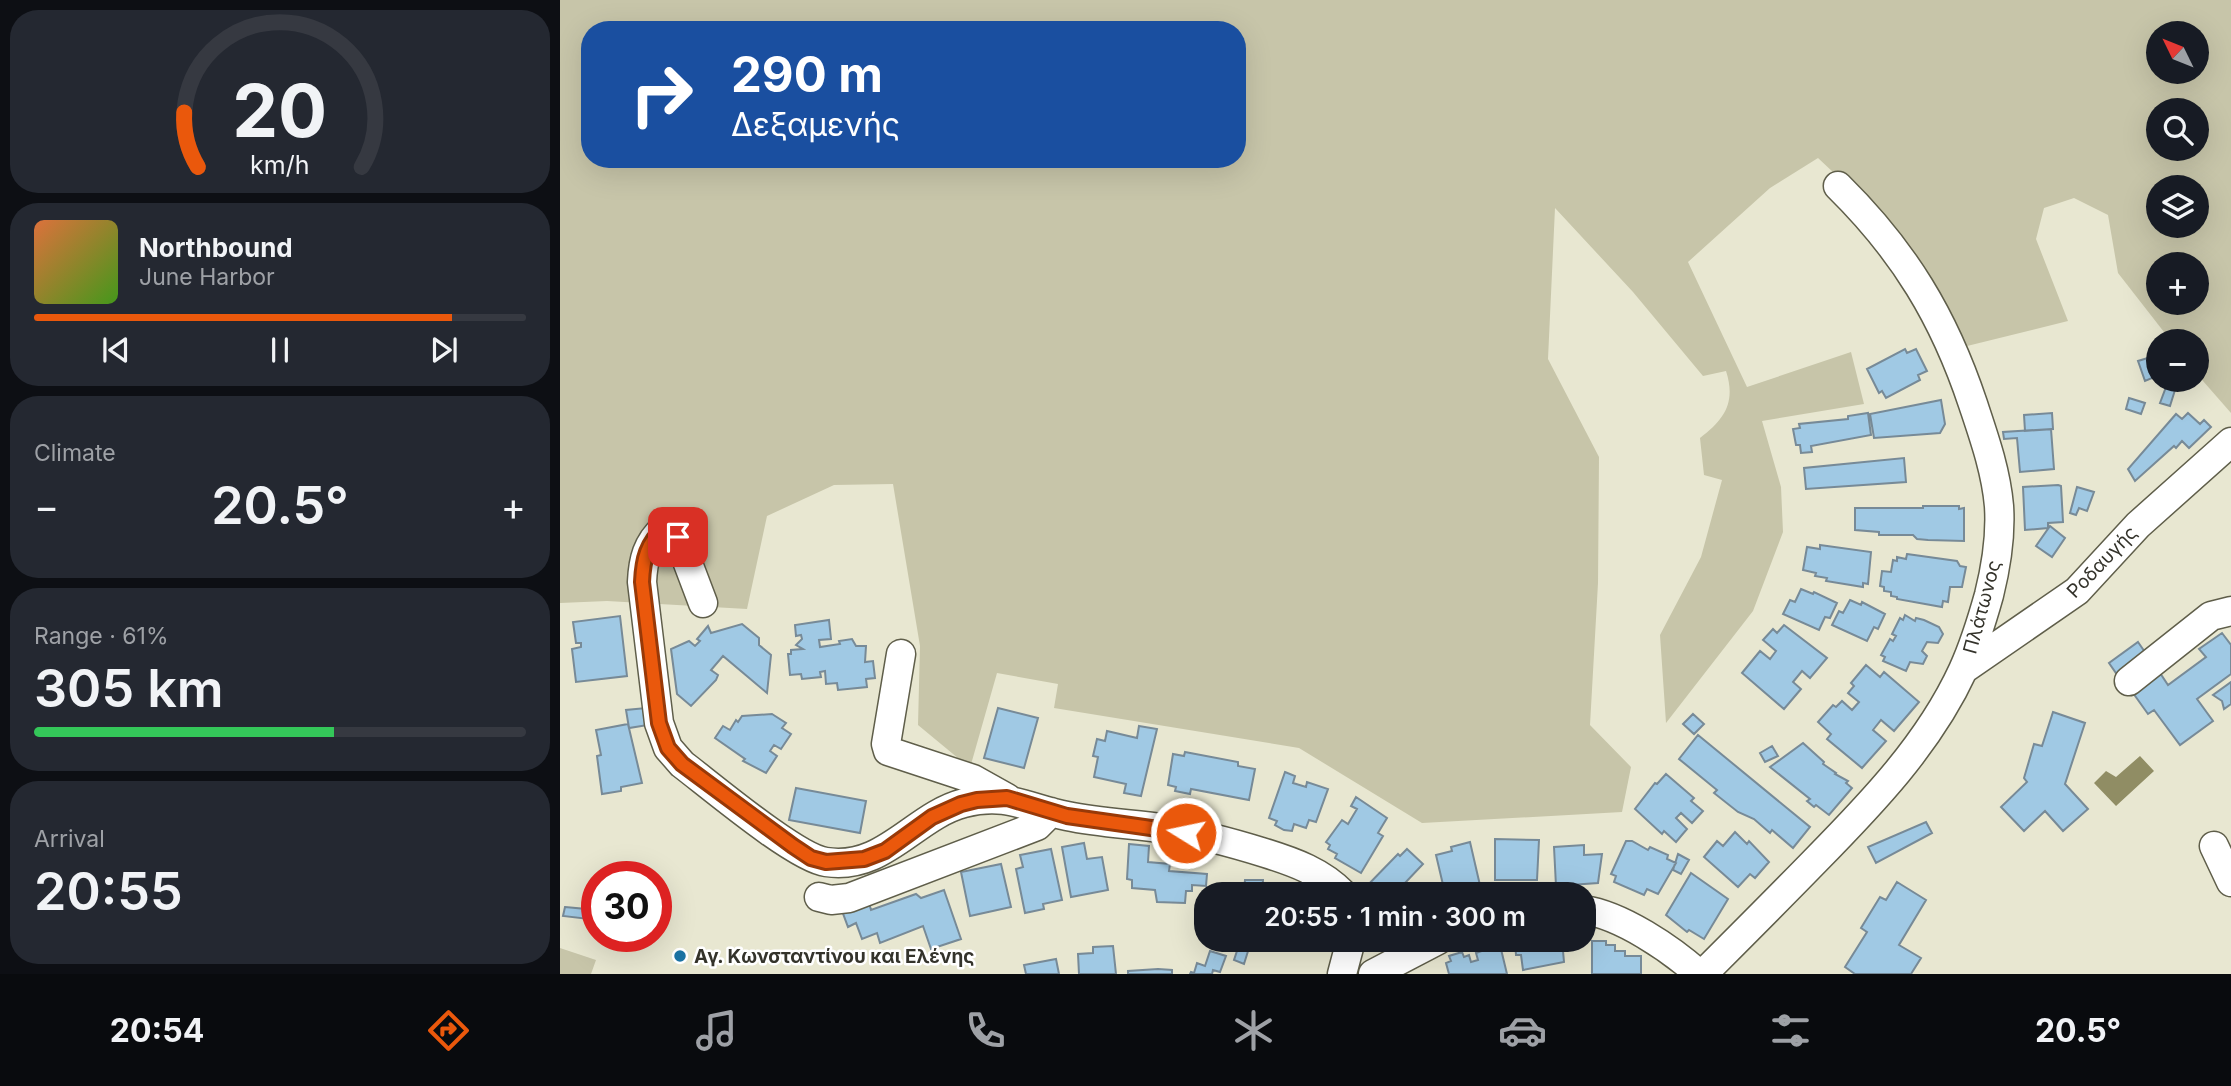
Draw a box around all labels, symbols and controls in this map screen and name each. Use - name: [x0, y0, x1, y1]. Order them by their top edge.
- north arrow: [2146, 21, 2208, 84]
- map controls: [2146, 21, 2209, 392]
- text: 290 m: [731, 45, 883, 104]
- icon: right: [616, 49, 707, 140]
- text: 20: [233, 67, 327, 156]
- button: search: [2146, 98, 2209, 161]
- text: Δεξαμενής: [731, 105, 900, 144]
- text: km/h: [250, 150, 310, 180]
- button: layers: [2146, 175, 2209, 238]
- text: Northbound: [139, 232, 293, 263]
- button: +: [2146, 252, 2209, 315]
- text: June Harbor: [139, 263, 275, 291]
- button: −: [2146, 329, 2209, 392]
- icon: previous: [97, 331, 135, 369]
- icon: pause: [261, 331, 299, 369]
- icon: next: [425, 331, 463, 369]
- text: Climate: [34, 439, 116, 467]
- text: 20.5°: [211, 474, 349, 537]
- text: −: [34, 483, 59, 529]
- text: +: [501, 483, 526, 529]
- pin: [648, 507, 708, 567]
- icon: arrive: [659, 518, 697, 556]
- street label: Ροδαυγής: [2062, 521, 2142, 603]
- street label: Πλάτωνος: [1958, 558, 2006, 656]
- text: Range · 61%: [34, 622, 168, 650]
- text: 305 km: [34, 657, 224, 720]
- position arrow: [1149, 796, 1223, 870]
- text: Arrival: [34, 825, 105, 853]
- text: 20:55: [34, 860, 183, 923]
- speed limit sign: 30: [581, 861, 672, 952]
- text: 20:55 · 1 min · 300 m: [1264, 901, 1526, 932]
- place label: Αγ. Κωνσταντίνου και Ελένης: [694, 945, 975, 968]
- marker: Αγ. Κωνσταντίνου και Ελένης: [672, 948, 688, 964]
- icon: directions: [424, 1006, 473, 1055]
- icon: music: [692, 1006, 741, 1055]
- icon: phone: [961, 1006, 1010, 1055]
- icon: climate: [1229, 1006, 1278, 1055]
- icon: car: [1498, 1006, 1547, 1055]
- icon: filters: [1766, 1006, 1815, 1055]
- text: 20:54: [110, 1011, 204, 1050]
- text: 20.5°: [2035, 1011, 2121, 1050]

